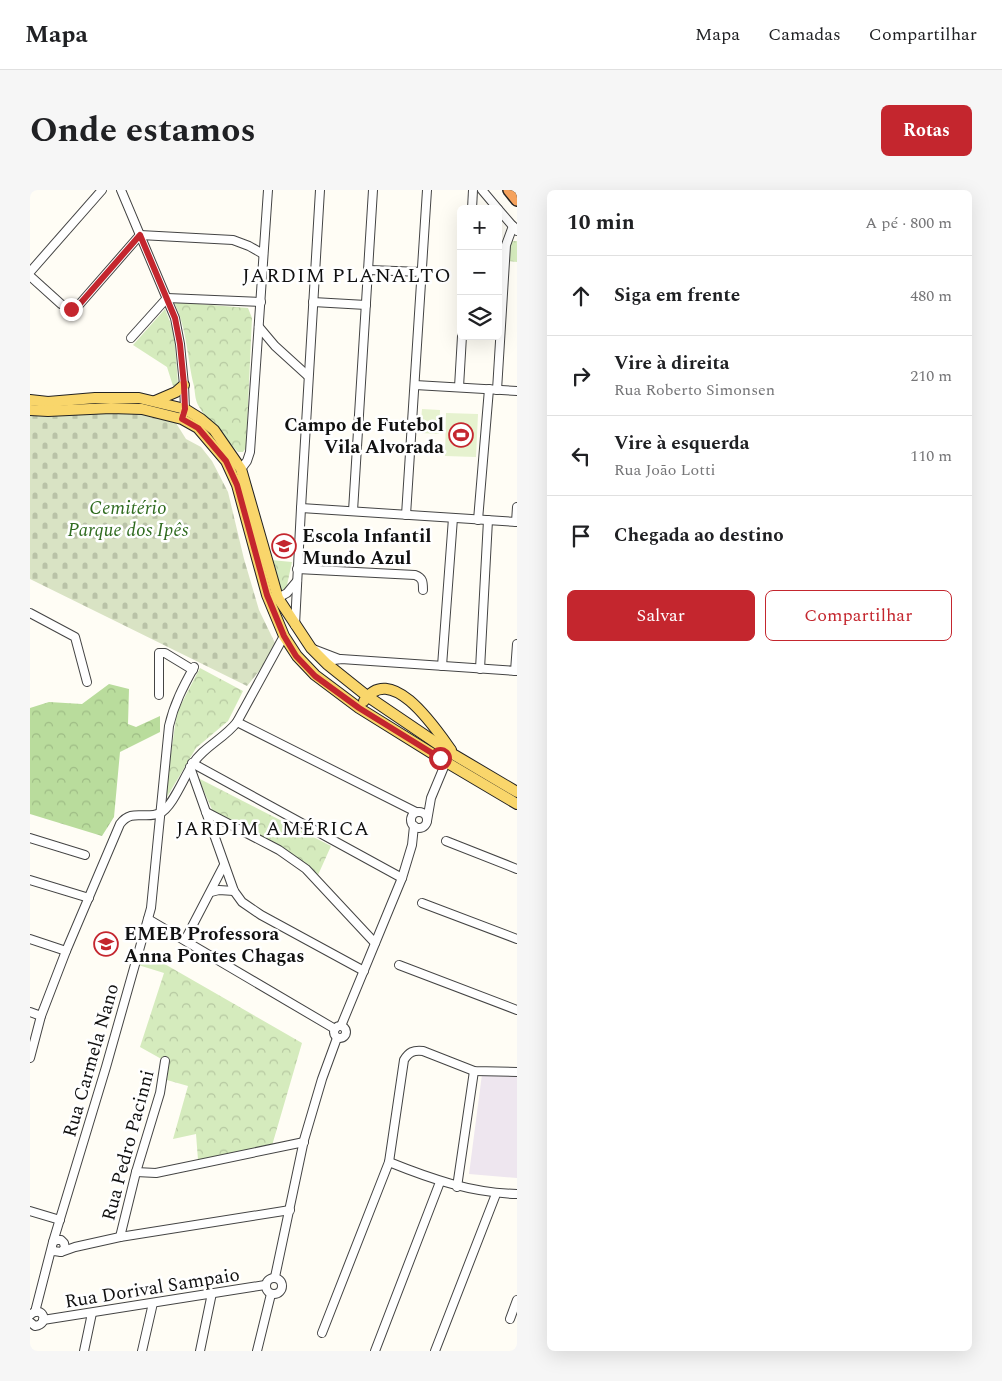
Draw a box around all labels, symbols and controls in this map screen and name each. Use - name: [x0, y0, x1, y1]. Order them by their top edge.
- text: Mapa: [25, 17, 88, 53]
- text: Mapa: [695, 21, 740, 48]
- text: Camadas: [768, 21, 841, 48]
- text: Compartilhar: [869, 21, 977, 48]
- text: Onde estamos: [30, 104, 256, 157]
- button: Rotas: [881, 105, 972, 156]
- map controls: [457, 205, 502, 340]
- button: +: [457, 205, 502, 250]
- text: 10 min: [567, 207, 635, 239]
- text: A pé · 800 m: [865, 211, 952, 235]
- button: −: [457, 250, 502, 295]
- district label: JARDIM PLANALTO: [242, 261, 452, 291]
- text: Siga em frente: [614, 281, 740, 310]
- icon: ahead: [567, 282, 595, 310]
- text: 480 m: [910, 284, 952, 308]
- button: layers: [457, 295, 502, 340]
- route end: [60, 298, 83, 321]
- text: Vire à direita: [614, 349, 730, 378]
- icon: right: [567, 362, 595, 390]
- text: 210 m: [910, 364, 952, 388]
- text: Rua Roberto Simonsen: [614, 378, 775, 402]
- place label: Campo de Futebol Vila Alvorada: [284, 411, 444, 462]
- sports icon: Campo de Futebol Vila Alvorada: [448, 422, 474, 448]
- text: Vire à esquerda: [614, 429, 750, 458]
- icon: left: [567, 442, 595, 470]
- text: 110 m: [910, 444, 952, 468]
- text: Rua João Lotti: [614, 458, 716, 482]
- park label: Cemitério Parque dos Ipês: [68, 494, 189, 545]
- text: Chegada ao destino: [614, 521, 784, 550]
- place label: Escola Infantil Mundo Azul: [302, 522, 431, 573]
- icon: arrive: [567, 522, 595, 550]
- school or university icon: Escola Infantil Mundo Azul: [271, 533, 297, 559]
- button: Salvar: [567, 590, 755, 641]
- button: Compartilhar: [765, 590, 952, 641]
- route start: [429, 747, 452, 770]
- district label: JARDIM AMÉRICA: [176, 814, 370, 844]
- place label: EMEB Professora Anna Pontes Chagas: [124, 920, 305, 971]
- school or university icon: EMEB Professora Anna Pontes Chagas: [93, 931, 119, 957]
- street label: Rua Carmela Nano: [56, 980, 127, 1141]
- street label: Rua Pedro Pacinni: [94, 1067, 163, 1224]
- street label: Rua Dorival Sampaio: [63, 1260, 242, 1317]

